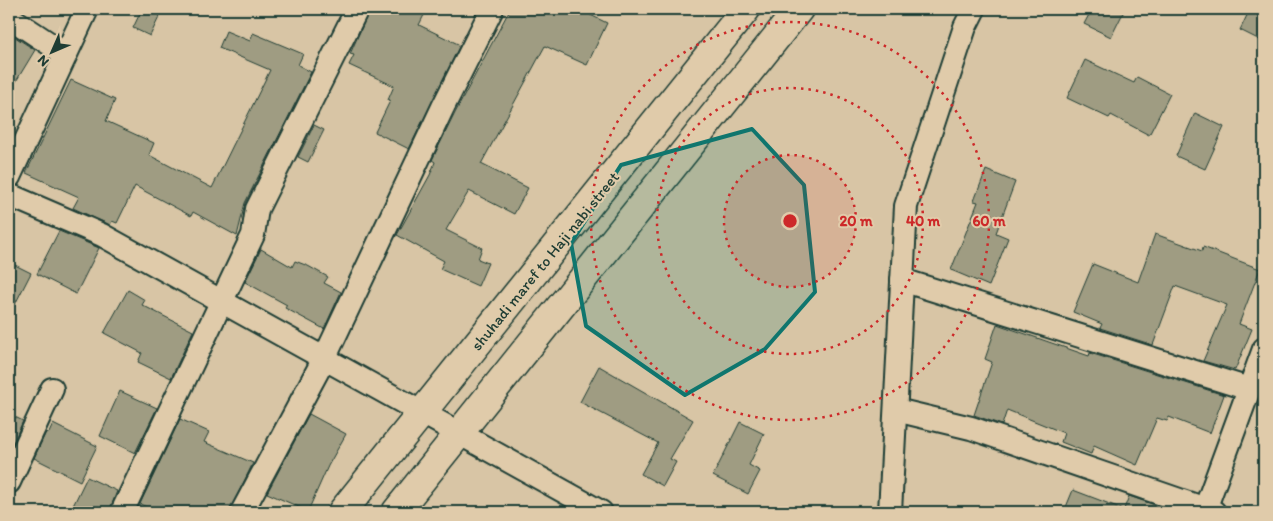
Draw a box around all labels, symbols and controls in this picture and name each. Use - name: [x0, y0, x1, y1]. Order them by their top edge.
- north arrow: [28, 28, 78, 78]
- text: N: [34, 51, 53, 70]
- street label: shuhadi maref to Haji nabi street: [467, 168, 623, 354]
- centre of rings: [781, 212, 799, 230]
- text: 20 m: [839, 212, 873, 230]
- text: 40 m: [906, 212, 941, 230]
- text: 60 m: [972, 212, 1006, 230]

